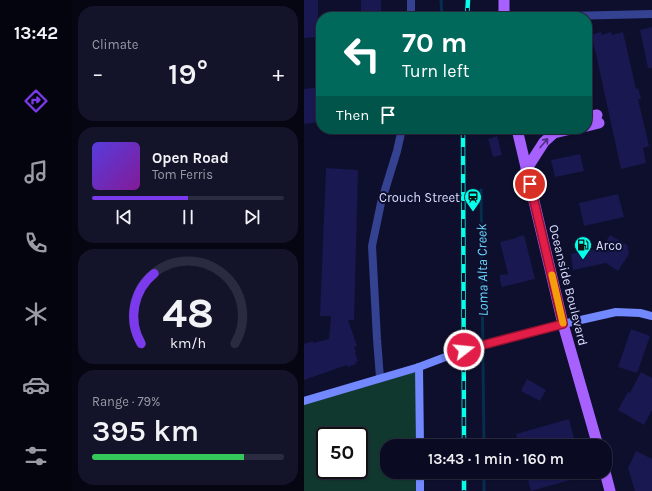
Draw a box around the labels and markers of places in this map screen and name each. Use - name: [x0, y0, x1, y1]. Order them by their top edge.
- pin: [513, 167, 547, 201]
- station icon: Crouch Street: [463, 187, 483, 212]
- place label: Crouch Street: [379, 190, 460, 205]
- fuel station icon: Arco: [573, 235, 593, 260]
- place label: Arco: [596, 238, 622, 253]

